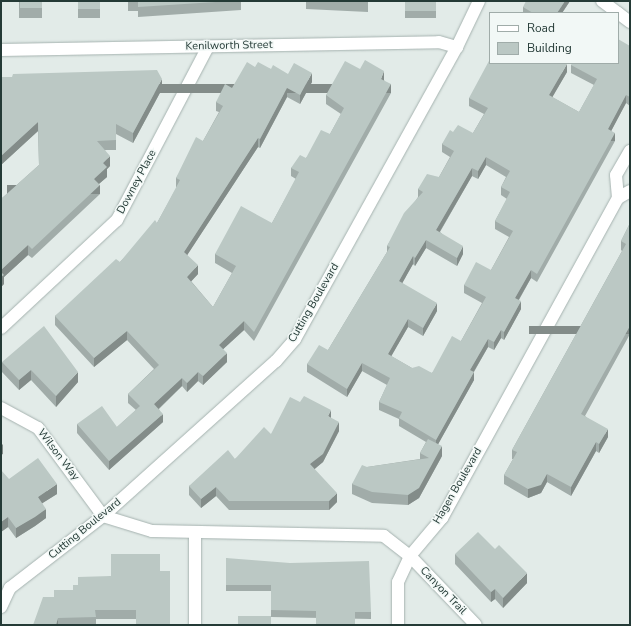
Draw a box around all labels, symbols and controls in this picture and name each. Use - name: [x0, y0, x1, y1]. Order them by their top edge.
- legend: [489, 12, 619, 64]
- text: Road: [527, 20, 555, 36]
- street label: Kenilworth Street: [185, 39, 273, 53]
- text: Building: [527, 40, 572, 56]
- street label: Downey Place: [115, 148, 159, 216]
- street label: Cutting Boulevard: [286, 261, 342, 345]
- street label: Wilson Way: [34, 427, 82, 483]
- street label: Hagen Boulevard: [431, 445, 485, 527]
- street label: Cutting Boulevard: [46, 496, 124, 562]
- street label: Canyon Trail: [417, 564, 469, 618]

